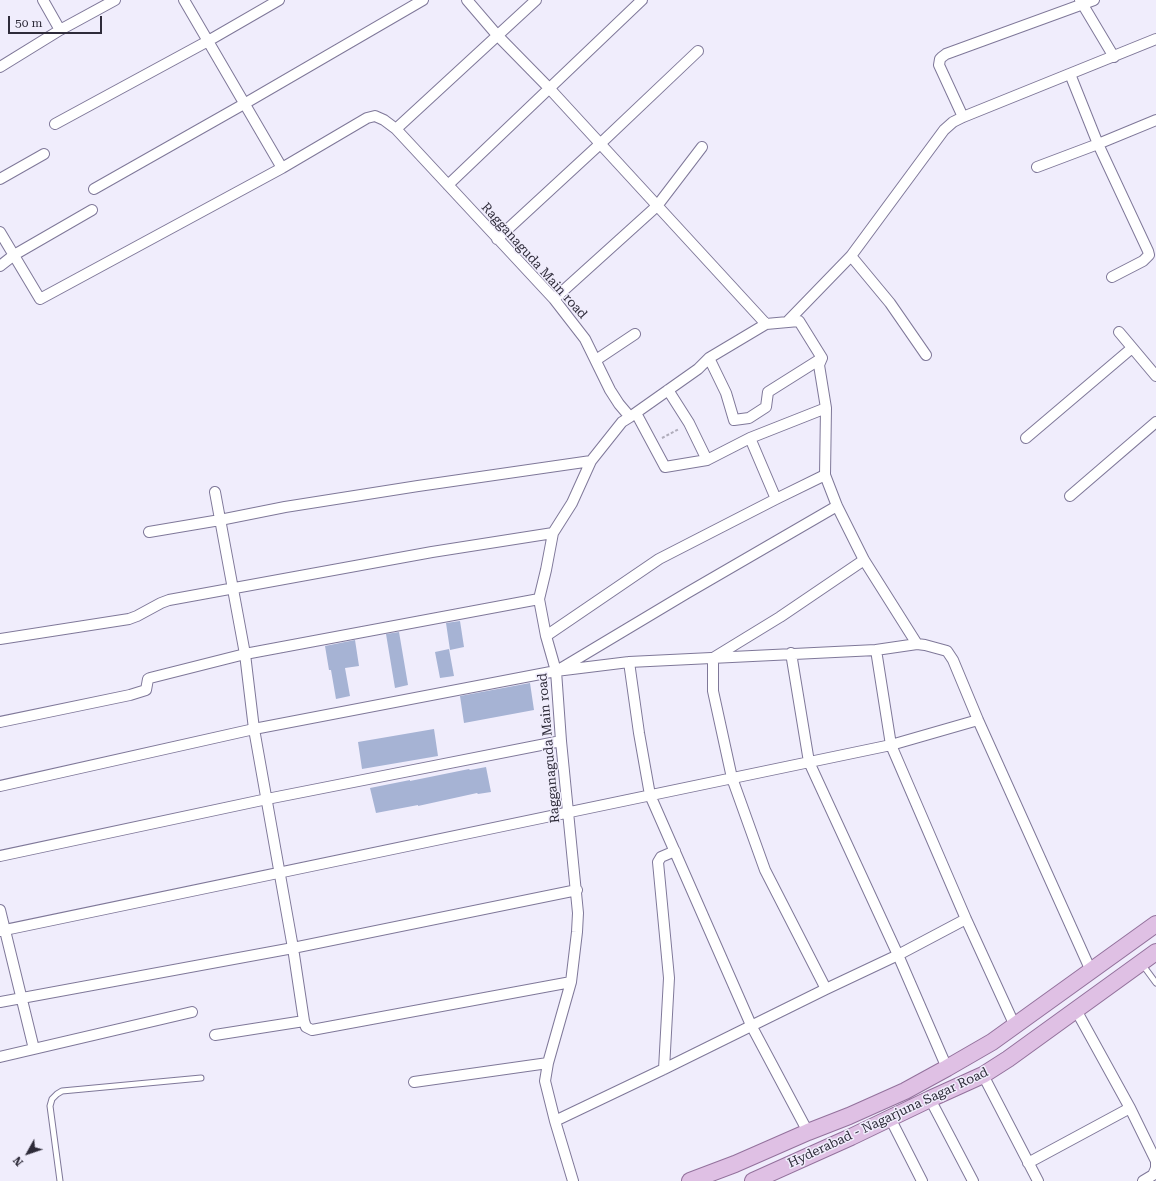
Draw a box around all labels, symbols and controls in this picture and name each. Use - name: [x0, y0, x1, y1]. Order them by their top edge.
- scale bar: [10, 8, 104, 34]
- text: 50 m: [15, 16, 42, 30]
- street label: Ragganaguda Main road: [478, 200, 590, 322]
- street label: Ragganaguda Main road: [535, 672, 563, 824]
- street label: Hyderabad - Nagarjuna Sagar Road: [785, 1065, 991, 1171]
- north arrow: [8, 1133, 48, 1173]
- text: N: [11, 1154, 26, 1168]

